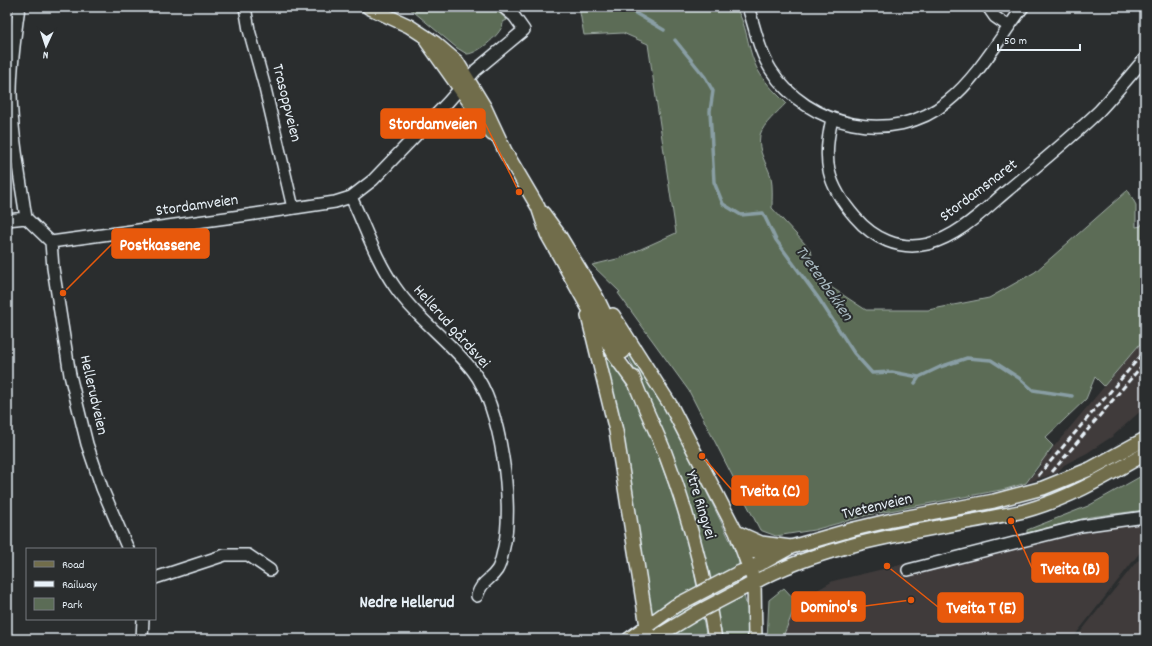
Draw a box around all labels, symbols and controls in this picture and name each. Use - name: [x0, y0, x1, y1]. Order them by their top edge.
- north arrow: [26, 26, 66, 66]
- scale bar: [998, 26, 1080, 52]
- text: 50 m: [1004, 33, 1027, 50]
- text: N: [42, 46, 49, 62]
- street label: Trasoppveien: [265, 62, 307, 144]
- callout: Stordamveien: [381, 109, 485, 138]
- text: Stordamveien: [389, 114, 477, 138]
- street label: Stordamsnaret: [935, 154, 1023, 228]
- street label: Stordamveien: [154, 189, 240, 223]
- callout: Postkassene: [112, 229, 209, 258]
- text: Postkassene: [120, 235, 201, 259]
- water label: Tvetenbekken: [788, 241, 858, 327]
- street label: Hellerud gårdsvei: [407, 280, 495, 374]
- street label: Hellerudveien: [73, 353, 113, 437]
- street label: Ytre Ringvei: [679, 468, 721, 542]
- callout: Tveita (C): [732, 476, 808, 505]
- text: Tveita (C): [740, 481, 800, 505]
- street label: Tvetenveien: [840, 488, 914, 526]
- legend: [26, 548, 156, 620]
- callout: Tveita (B): [1032, 553, 1108, 582]
- text: Road: [62, 557, 84, 574]
- text: Tveita (B): [1040, 559, 1100, 583]
- text: Railway: [62, 577, 98, 594]
- district label: Nedre Hellerud: [360, 592, 454, 616]
- callout: Domino's: [792, 592, 865, 621]
- callout: Tveita T (E): [938, 593, 1023, 622]
- text: Park: [62, 597, 83, 614]
- text: Domino's: [800, 597, 858, 621]
- text: Tveita T (E): [946, 598, 1016, 622]

